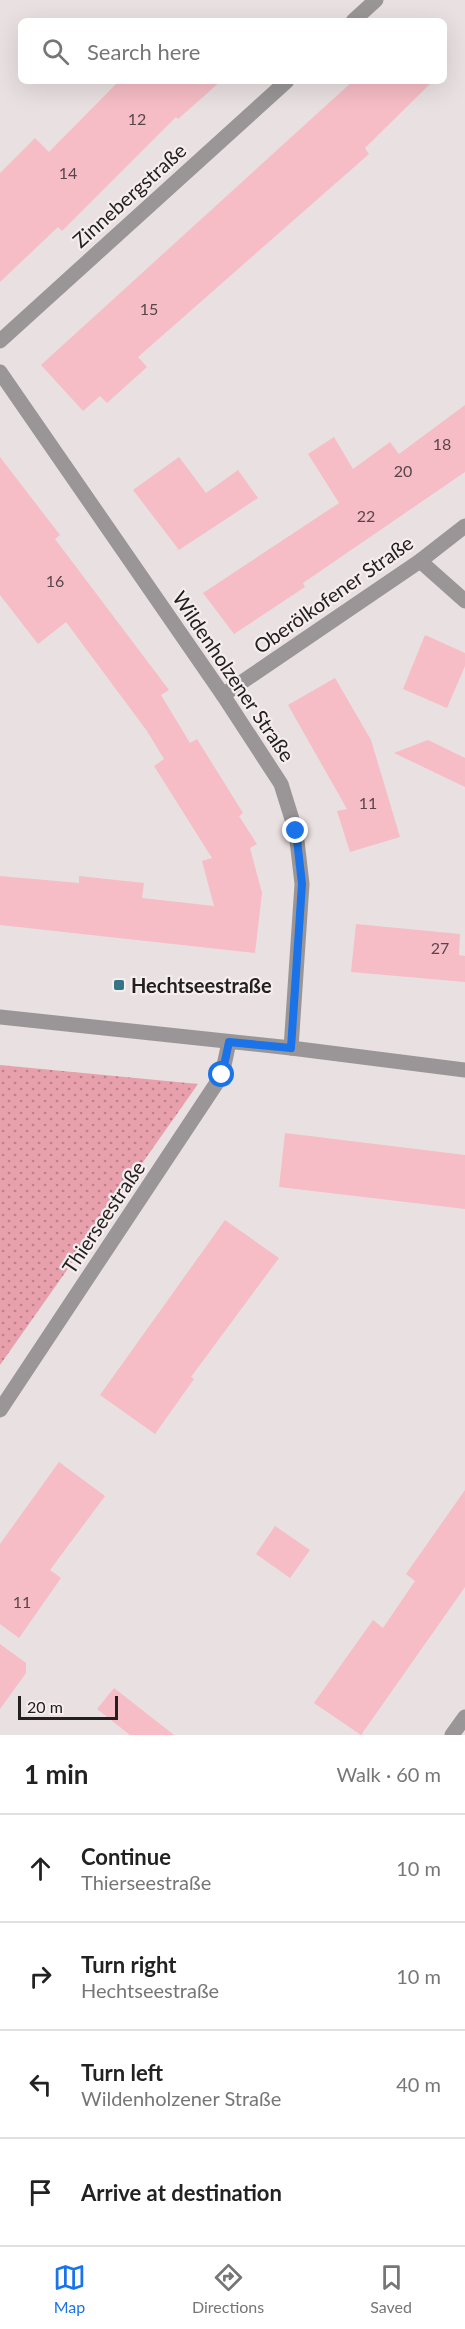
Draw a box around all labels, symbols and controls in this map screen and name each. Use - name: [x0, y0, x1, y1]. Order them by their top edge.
- search box: [18, 18, 447, 84]
- icon: search: [39, 35, 72, 68]
- text: Search here: [87, 38, 200, 65]
- house number: 12: [128, 109, 146, 128]
- street label: Zinnebergstraße: [67, 138, 191, 252]
- house number: 14: [59, 163, 77, 182]
- house number: 15: [140, 299, 158, 318]
- house number: 18: [433, 434, 451, 453]
- house number: 20: [394, 461, 412, 480]
- house number: 22: [357, 506, 375, 525]
- street label: Oberölkofener Straße: [249, 530, 417, 658]
- house number: 16: [46, 571, 64, 590]
- street label: Wildenholzener Straße: [168, 586, 300, 766]
- house number: 11: [359, 793, 377, 812]
- route end: [282, 817, 308, 843]
- house number: 27: [431, 938, 449, 957]
- place label: Hechtseestraße: [131, 973, 272, 997]
- marker: Hechtseestraße: [112, 978, 126, 992]
- route start: [208, 1061, 234, 1087]
- street label: Thierseestraße: [57, 1156, 149, 1278]
- house number: 11: [13, 1592, 31, 1611]
- scale bar: [18, 1693, 118, 1720]
- text: 20 m: [27, 1697, 63, 1716]
- text: 1 min: [24, 1758, 88, 1790]
- text: Walk · 60 m: [336, 1762, 441, 1786]
- text: Continue: [81, 1843, 171, 1870]
- icon: ahead: [24, 1852, 57, 1885]
- text: 10 m: [396, 1856, 441, 1880]
- text: Thierseestraße: [81, 1870, 211, 1894]
- text: Turn right: [81, 1951, 176, 1978]
- icon: right: [24, 1960, 57, 1993]
- text: 10 m: [396, 1964, 441, 1988]
- text: Hechtseestraße: [81, 1978, 219, 2002]
- text: Turn left: [81, 2059, 163, 2086]
- icon: left: [24, 2068, 57, 2101]
- text: 40 m: [396, 2072, 441, 2096]
- text: Wildenholzener Straße: [81, 2086, 281, 2110]
- icon: arrive: [24, 2176, 57, 2209]
- text: Arrive at destination: [81, 2179, 282, 2206]
- tab: Map: [53, 2261, 86, 2316]
- tab: Directions: [192, 2261, 264, 2316]
- tab: Saved: [370, 2261, 412, 2316]

